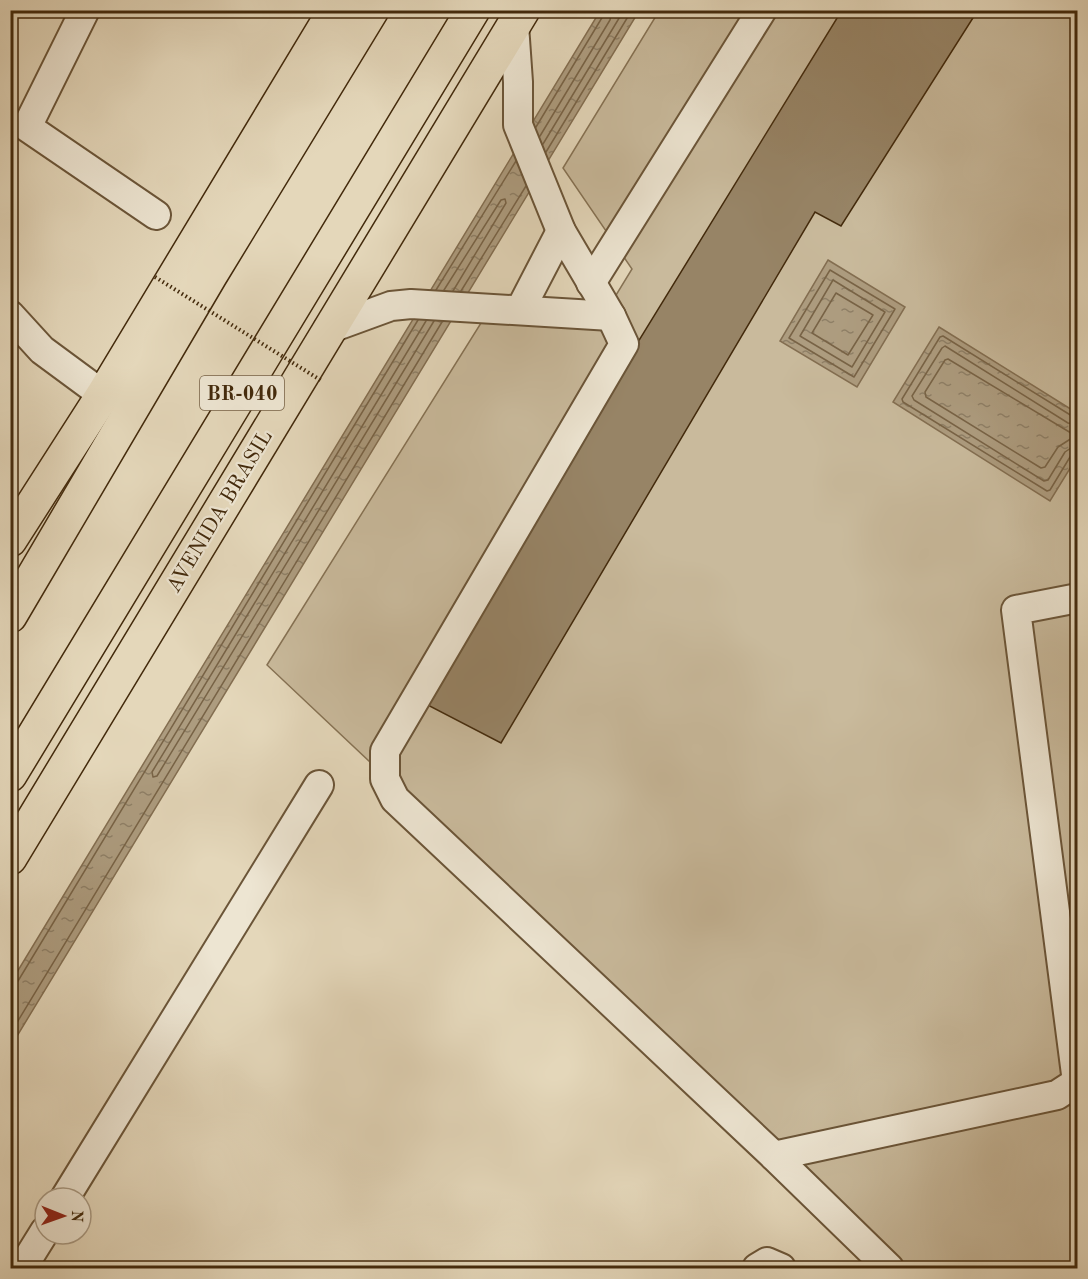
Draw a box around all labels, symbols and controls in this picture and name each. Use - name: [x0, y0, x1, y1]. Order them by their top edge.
- road number: BR-040: [200, 376, 284, 410]
- street label: AVENIDA BRASIL: [163, 427, 277, 597]
- north arrow: [33, 1186, 93, 1246]
- text: N: [68, 1210, 84, 1223]

